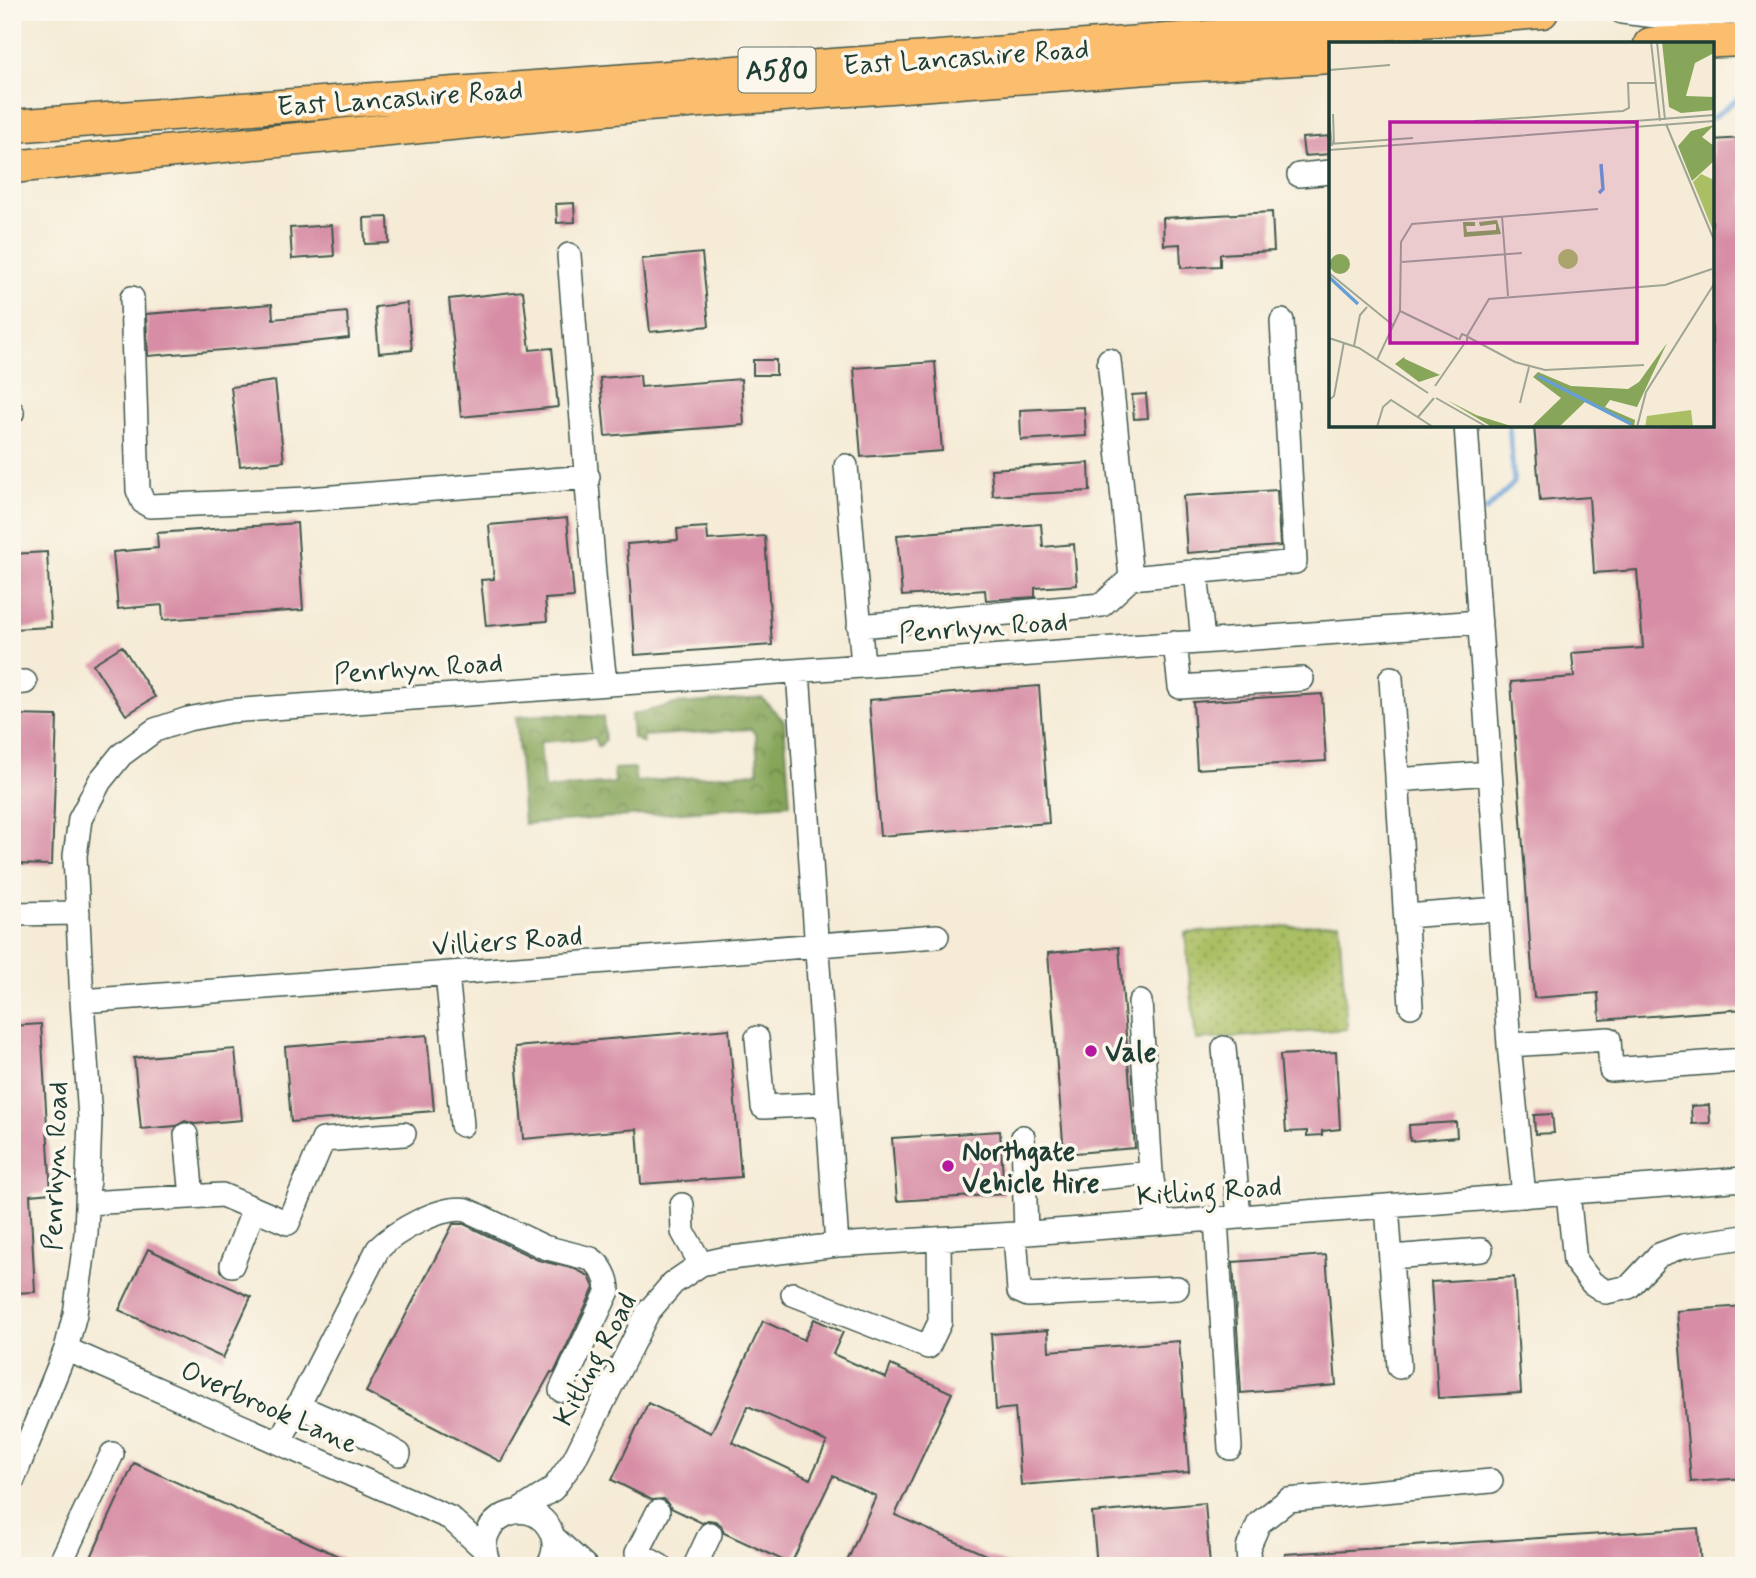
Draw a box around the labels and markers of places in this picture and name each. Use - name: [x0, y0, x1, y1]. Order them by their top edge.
- place label: Vale: [1105, 1035, 1157, 1072]
- marker: Vale: [1083, 1043, 1099, 1059]
- place label: Northgate Vehicle Hire: [962, 1134, 1100, 1203]
- marker: Northgate Vehicle Hire: [940, 1158, 956, 1174]

